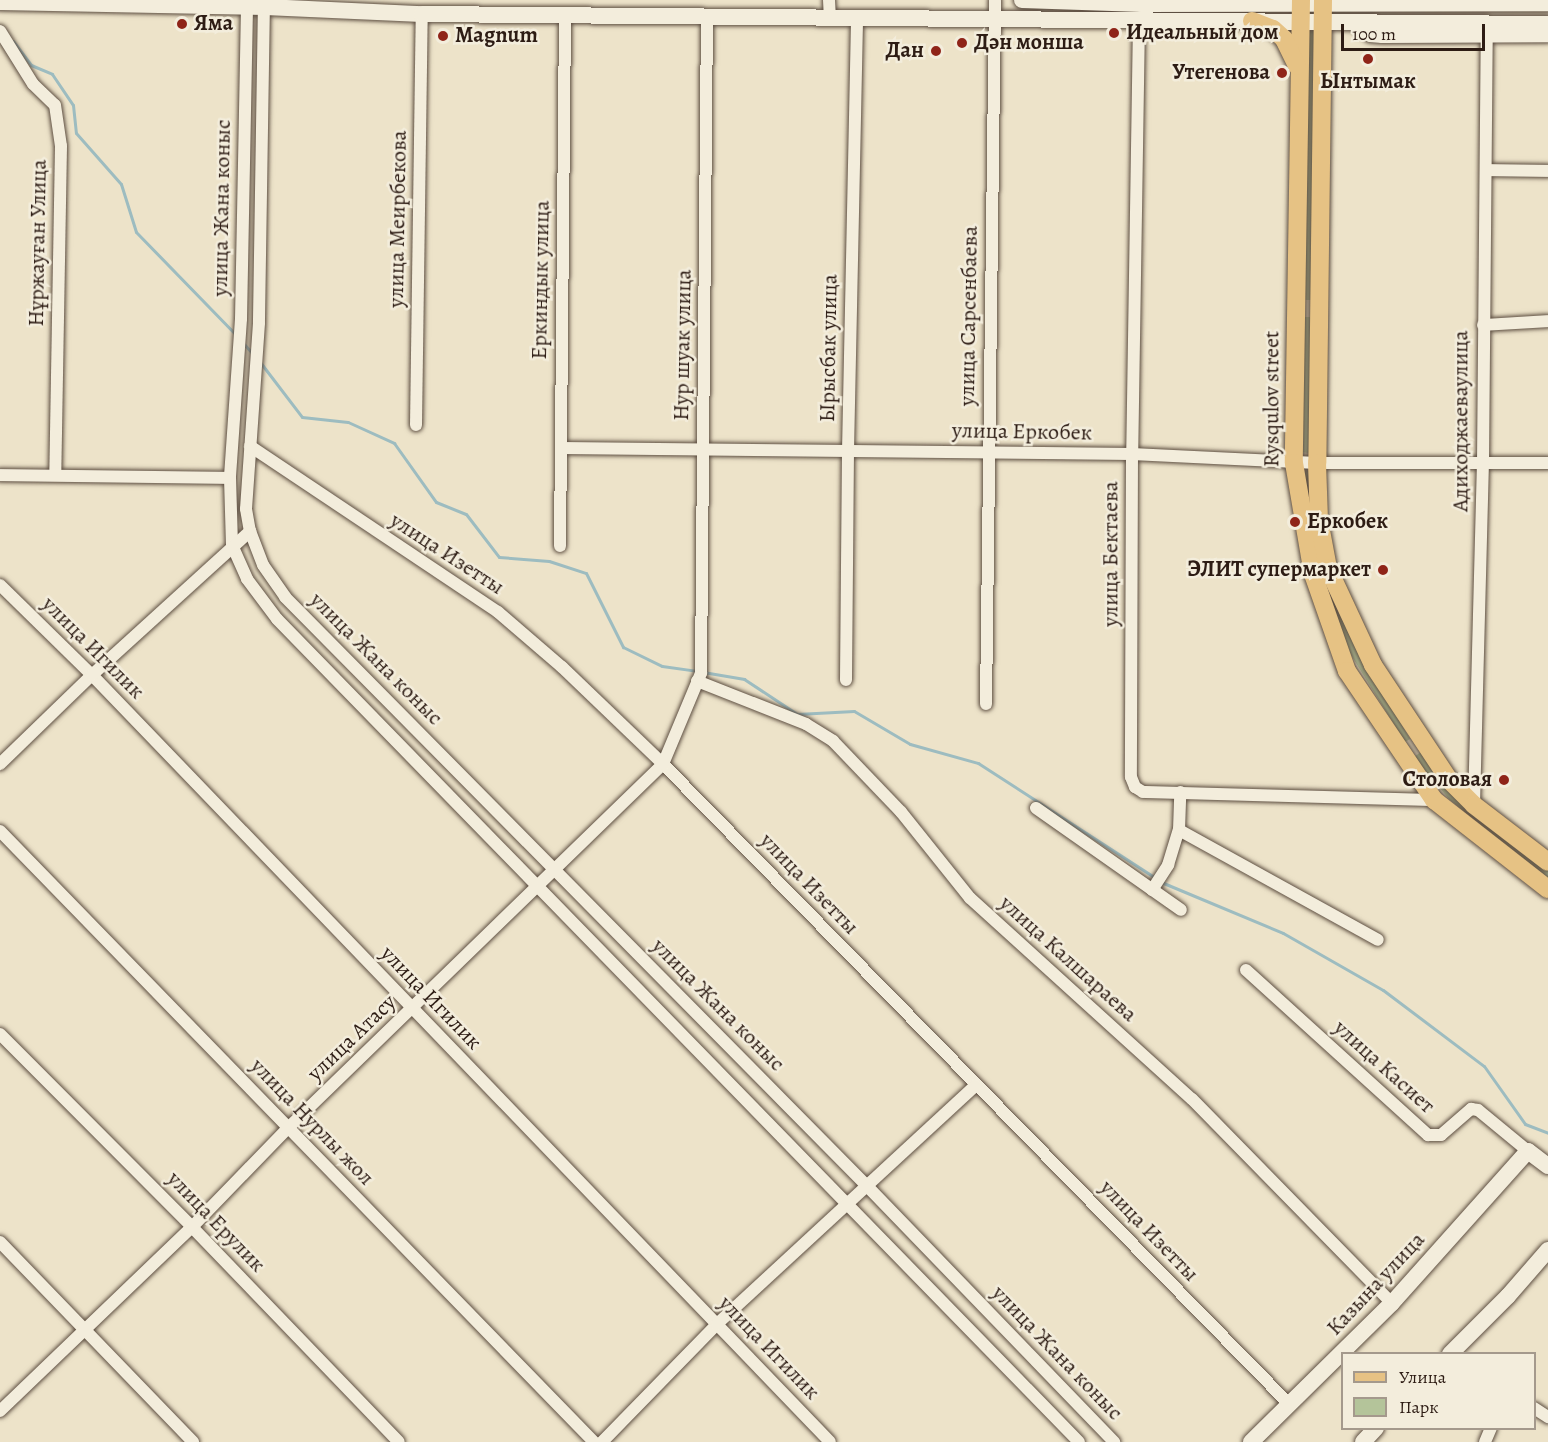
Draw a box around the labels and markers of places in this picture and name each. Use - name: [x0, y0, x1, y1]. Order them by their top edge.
- place label: Яма: [194, 11, 233, 37]
- marker: Яма: [175, 17, 189, 31]
- place label: Идеальный дом: [1126, 20, 1279, 46]
- place label: Magnum: [455, 23, 538, 49]
- marker: Идеальный дом: [1107, 26, 1121, 40]
- marker: Magnum: [436, 29, 450, 43]
- place label: Дән монша: [974, 30, 1084, 56]
- marker: Дән монша: [955, 36, 969, 50]
- place label: Дан: [886, 38, 924, 64]
- marker: Дан: [929, 44, 943, 58]
- marker: Ынтымак: [1361, 52, 1375, 66]
- place label: Утегенова: [1172, 60, 1270, 86]
- marker: Утегенова: [1275, 66, 1289, 80]
- place label: Ынтымак: [1320, 69, 1416, 95]
- place label: Еркобек: [1307, 509, 1388, 535]
- marker: Еркобек: [1288, 515, 1302, 529]
- place label: ЭЛИТ супермаркет: [1187, 557, 1371, 583]
- marker: ЭЛИТ супермаркет: [1376, 563, 1390, 577]
- place label: Столовая: [1402, 767, 1492, 793]
- marker: Столовая: [1497, 773, 1511, 787]

